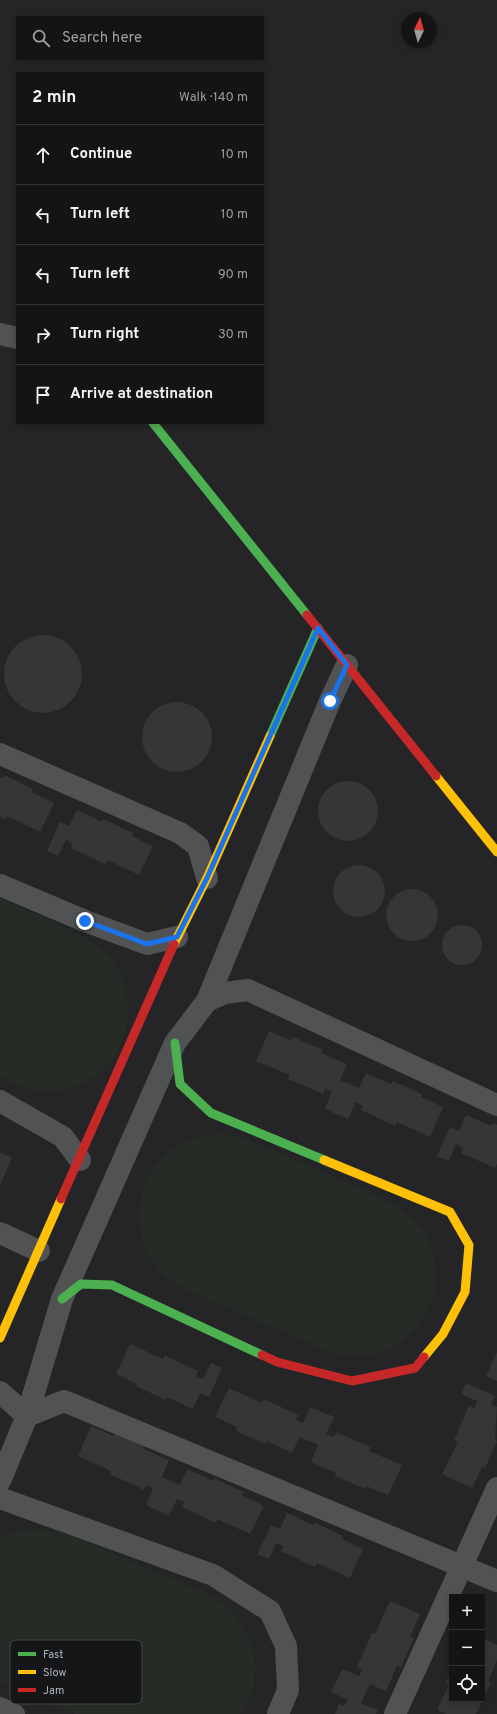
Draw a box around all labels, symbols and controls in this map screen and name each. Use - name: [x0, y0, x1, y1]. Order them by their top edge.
- north arrow: [401, 12, 437, 48]
- search box: [16, 16, 264, 60]
- icon: search: [30, 27, 52, 49]
- text: Search here: [62, 29, 142, 48]
- text: 2 min: [32, 87, 76, 109]
- text: Walk · 140 m: [179, 90, 248, 106]
- icon: ahead: [32, 144, 54, 166]
- text: Continue: [70, 145, 132, 164]
- text: 10 m: [221, 147, 248, 163]
- icon: left: [32, 204, 54, 226]
- text: Turn left: [70, 205, 130, 224]
- text: 10 m: [221, 207, 248, 223]
- icon: left: [32, 264, 54, 286]
- text: Turn left: [70, 265, 130, 284]
- text: 90 m: [218, 267, 248, 283]
- icon: right: [32, 324, 54, 346]
- text: Turn right: [70, 325, 139, 344]
- text: 30 m: [218, 327, 248, 343]
- icon: arrive: [32, 384, 54, 406]
- text: Arrive at destination: [70, 385, 213, 404]
- route start: [321, 692, 339, 710]
- route end: [76, 912, 94, 930]
- map controls: [449, 1594, 485, 1702]
- button: +: [449, 1594, 485, 1630]
- button: −: [449, 1630, 485, 1666]
- legend: [10, 1640, 142, 1704]
- text: Fast: [43, 1648, 63, 1662]
- text: Slow: [43, 1666, 66, 1680]
- button: locate: [449, 1666, 485, 1702]
- text: Jam: [43, 1684, 64, 1698]

